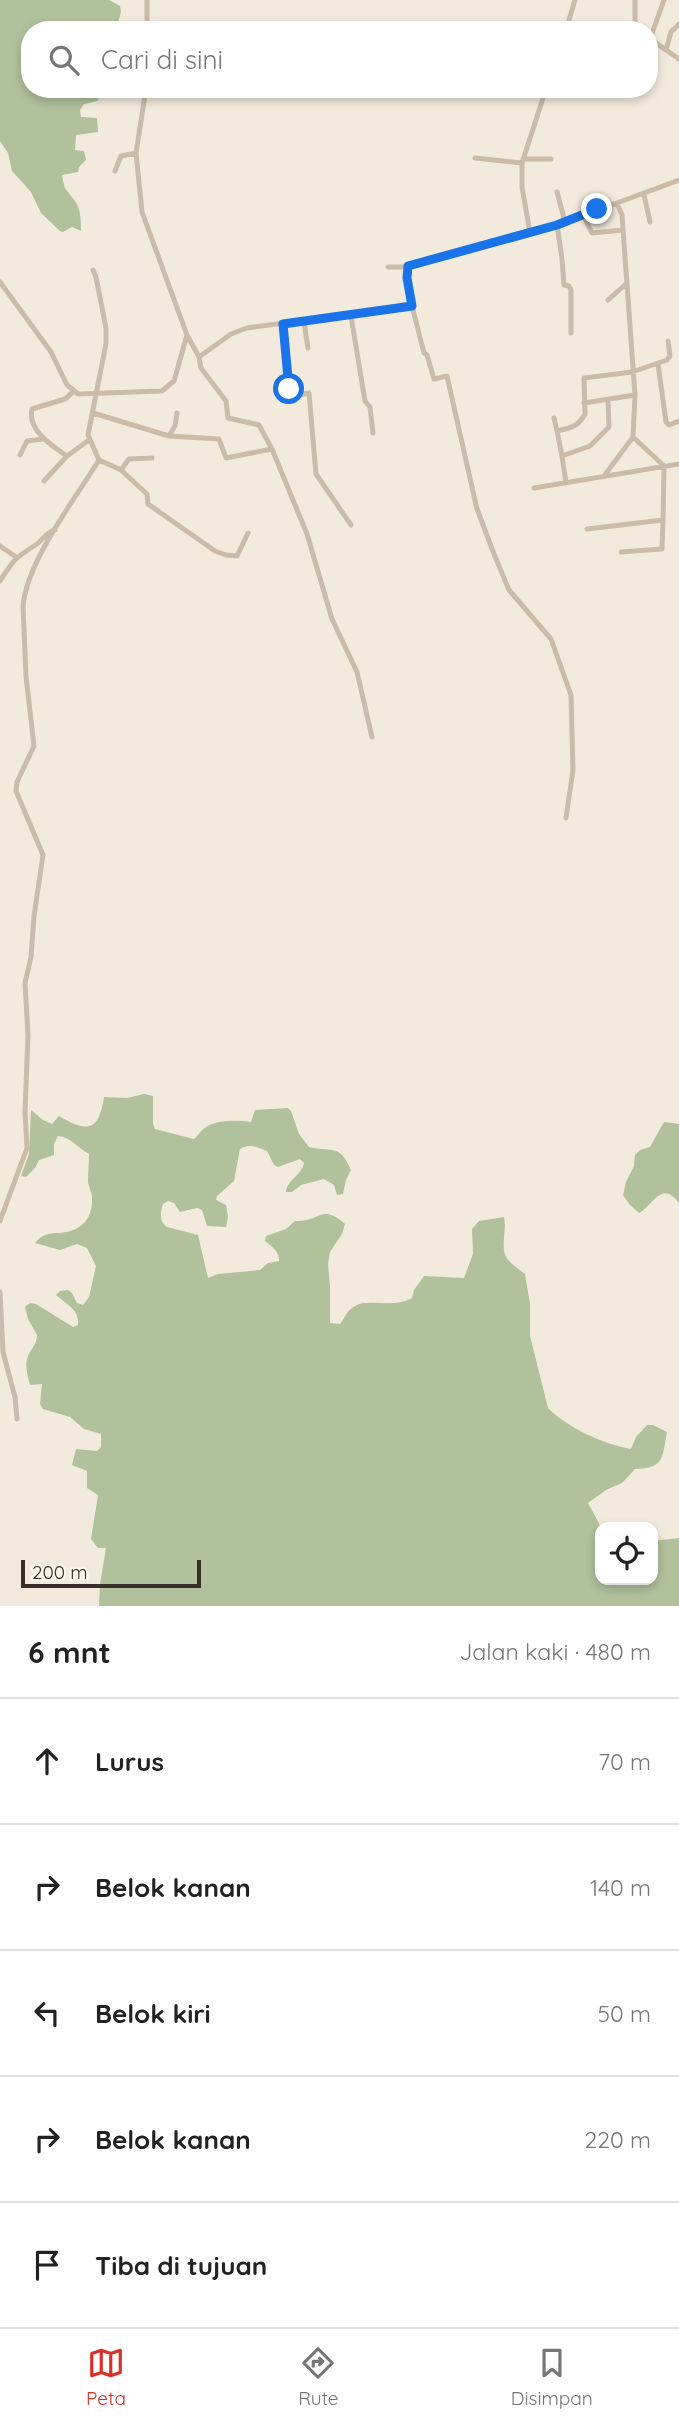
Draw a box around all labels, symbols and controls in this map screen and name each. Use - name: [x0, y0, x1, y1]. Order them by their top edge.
- search box: [21, 21, 658, 98]
- icon: search: [45, 41, 83, 79]
- text: Cari di sini: [101, 43, 223, 76]
- route end: [581, 193, 612, 224]
- route start: [273, 373, 304, 404]
- map controls: [595, 1522, 658, 1585]
- button: locate: [595, 1522, 658, 1585]
- scale bar: [21, 1557, 201, 1589]
- text: 200 m: [32, 1560, 88, 1584]
- text: 6 mnt: [28, 1633, 111, 1671]
- text: Jalan kaki · 480 m: [459, 1637, 651, 1666]
- icon: ahead: [28, 1742, 66, 1780]
- text: Lurus: [95, 1745, 164, 1778]
- text: 70 m: [598, 1747, 651, 1776]
- icon: right: [28, 1868, 66, 1906]
- text: Belok kanan: [95, 1871, 251, 1904]
- text: 140 m: [590, 1873, 651, 1902]
- icon: left: [28, 1994, 66, 2032]
- text: Belok kiri: [95, 1997, 211, 2030]
- text: 50 m: [598, 1999, 651, 2028]
- icon: right: [28, 2120, 66, 2158]
- text: Belok kanan: [95, 2123, 251, 2156]
- text: 220 m: [585, 2125, 651, 2154]
- icon: arrive: [28, 2246, 66, 2284]
- text: Tiba di tujuan: [95, 2249, 267, 2282]
- tab: Peta: [86, 2344, 126, 2410]
- tab: Rute: [298, 2344, 339, 2410]
- tab: Disimpan: [511, 2344, 593, 2410]

